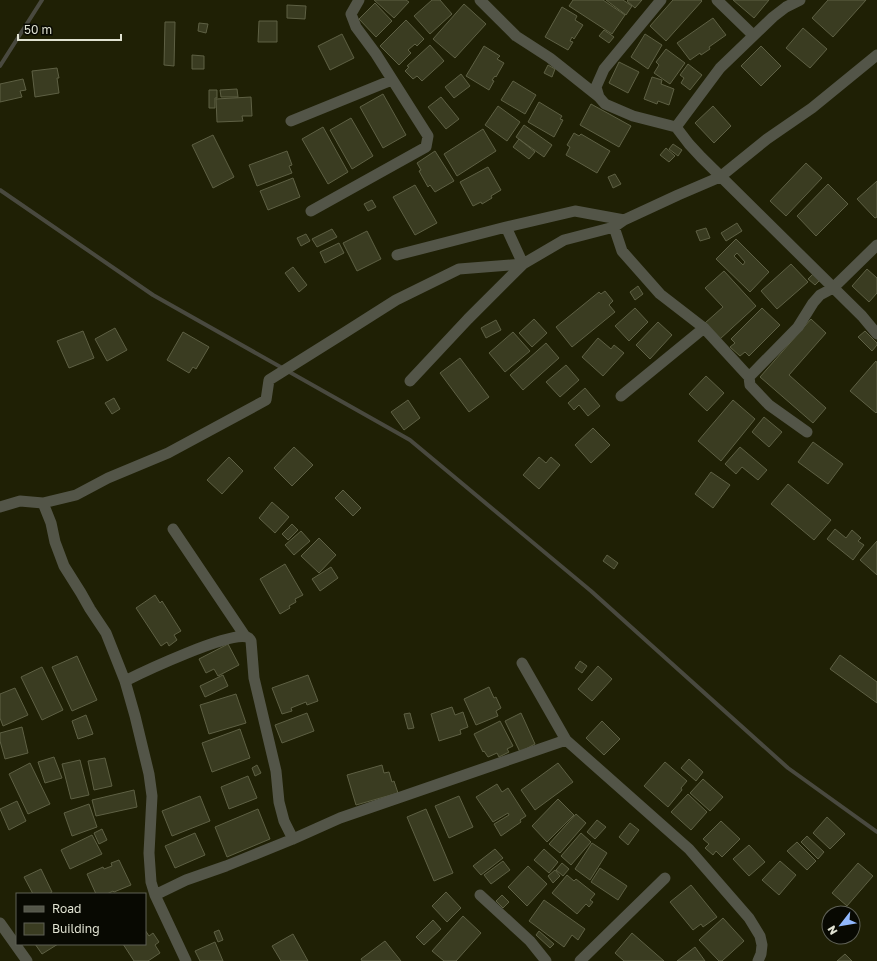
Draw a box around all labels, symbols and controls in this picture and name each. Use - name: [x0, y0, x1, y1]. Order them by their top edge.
- scale bar: [18, 16, 121, 42]
- text: 50 m: [24, 22, 52, 37]
- legend: [16, 893, 146, 945]
- text: Road: [52, 901, 81, 916]
- north arrow: [821, 905, 861, 945]
- text: Building: [52, 921, 100, 936]
- text: N: [824, 923, 840, 937]

